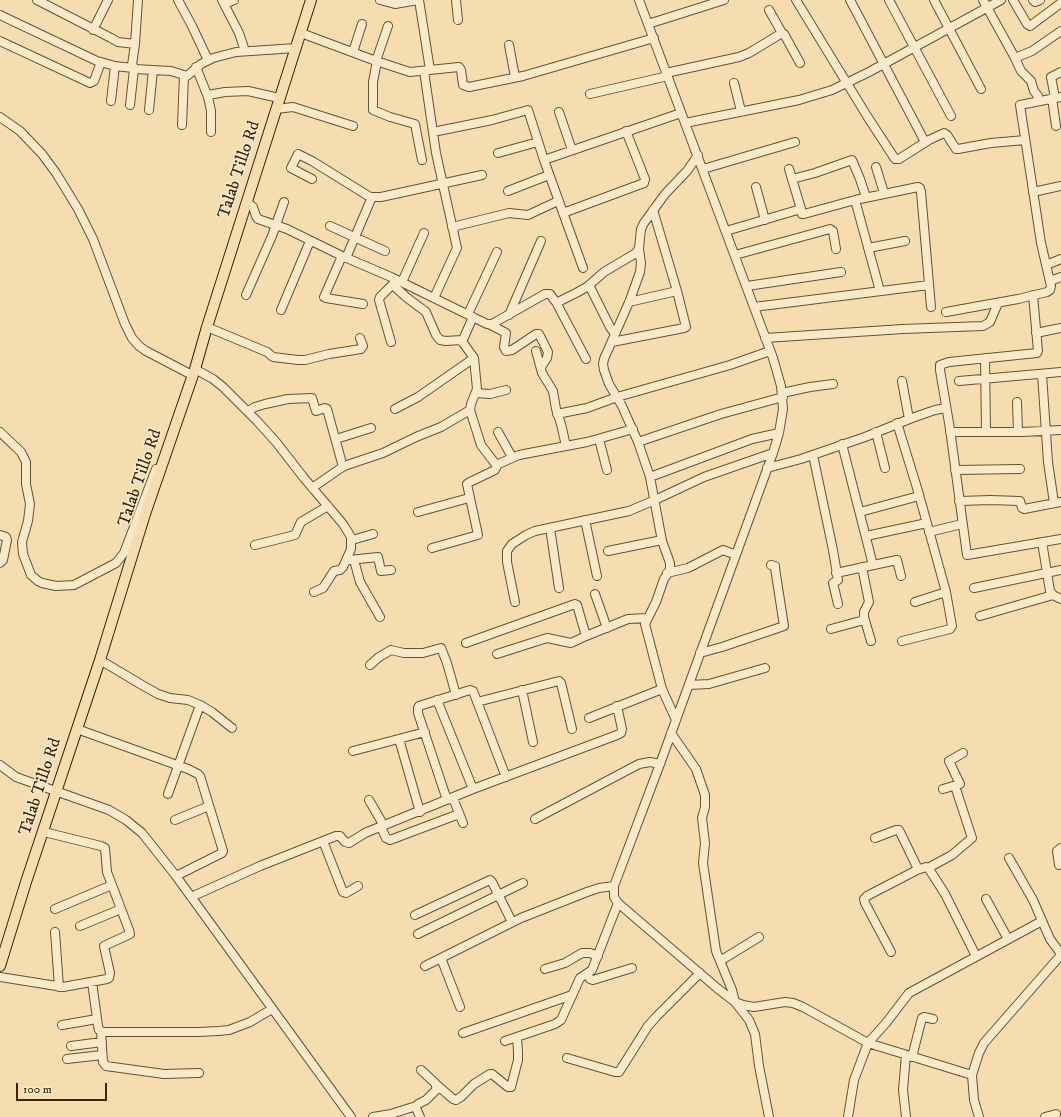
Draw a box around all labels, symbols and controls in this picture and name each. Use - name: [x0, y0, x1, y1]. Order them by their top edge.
- street label: Talab Tillo Rd: [215, 119, 265, 221]
- street label: Talab Tillo Rd: [115, 427, 167, 529]
- street label: Talab Tillo Rd: [16, 736, 66, 838]
- scale bar: [18, 1075, 109, 1101]
- text: 100 m: [23, 1082, 52, 1097]

